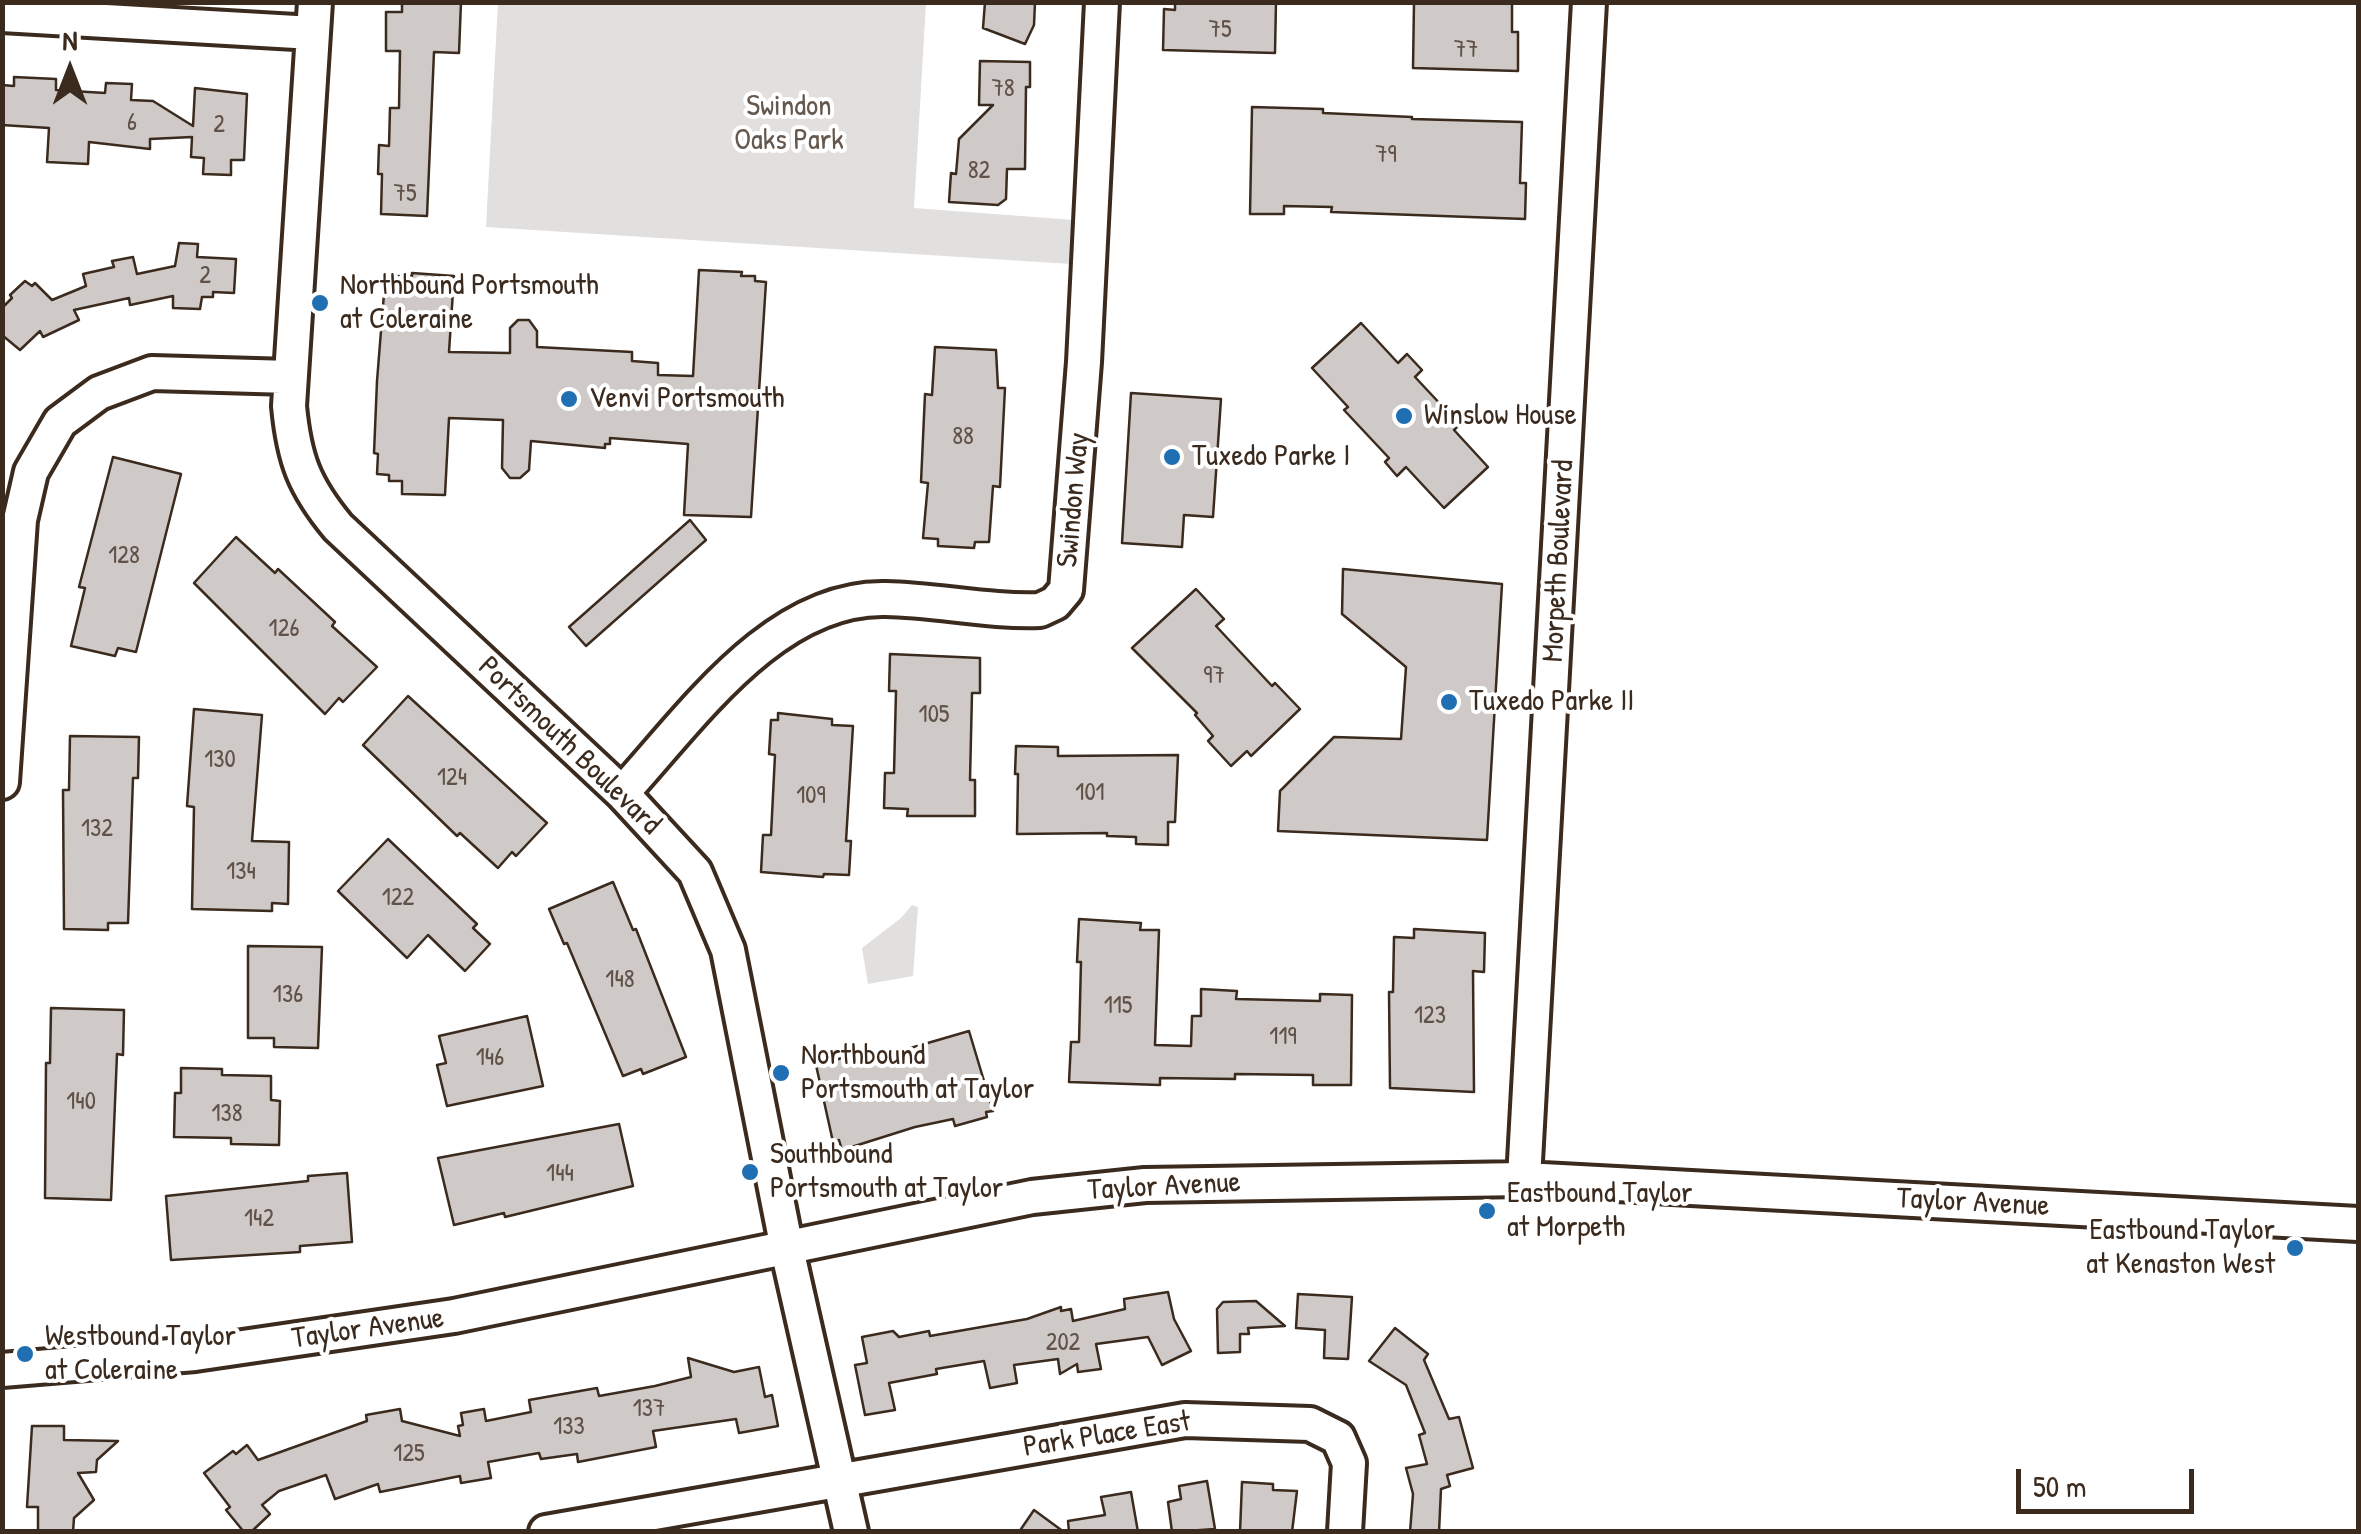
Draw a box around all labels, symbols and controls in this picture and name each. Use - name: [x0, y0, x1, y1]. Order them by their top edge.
- house number: 75: [1209, 15, 1231, 45]
- north arrow: [20, 20, 120, 120]
- text: N: [63, 21, 77, 59]
- house number: 77: [1454, 35, 1478, 65]
- house number: 78: [991, 74, 1015, 104]
- park label: Swindon Oaks Park: [734, 89, 844, 160]
- house number: 6: [127, 108, 137, 138]
- house number: 2: [213, 110, 225, 140]
- house number: 79: [1375, 140, 1397, 170]
- house number: 82: [968, 156, 990, 186]
- house number: 75: [394, 179, 416, 209]
- house number: 2: [199, 261, 211, 291]
- place label: Northbound Portsmouth at Coleraine: [340, 268, 598, 338]
- marker: Northbound Portsmouth at Coleraine: [309, 292, 331, 314]
- place label: Venvi Portsmouth: [589, 381, 784, 417]
- marker: Venvi Portsmouth: [558, 388, 580, 410]
- place label: Winslow House: [1424, 398, 1577, 434]
- marker: Winslow House: [1393, 405, 1415, 427]
- house number: 88: [952, 422, 974, 452]
- street label: Swindon Way: [1050, 431, 1098, 569]
- place label: Tuxedo Parke I: [1192, 439, 1350, 475]
- marker: Tuxedo Parke I: [1161, 446, 1183, 468]
- street label: Morpeth Boulevard: [1536, 459, 1582, 663]
- house number: 128: [108, 541, 140, 571]
- house number: 126: [269, 614, 299, 644]
- street label: Portsmouth Boulevard: [470, 650, 668, 842]
- house number: 97: [1203, 661, 1225, 691]
- place label: Tuxedo Parke II: [1469, 684, 1634, 720]
- marker: Tuxedo Parke II: [1438, 691, 1460, 713]
- house number: 105: [919, 700, 949, 730]
- house number: 130: [204, 745, 236, 775]
- house number: 124: [437, 763, 467, 793]
- house number: 101: [1075, 778, 1105, 808]
- house number: 109: [796, 781, 826, 811]
- house number: 132: [81, 814, 113, 844]
- house number: 134: [226, 857, 256, 887]
- house number: 122: [382, 883, 414, 913]
- house number: 148: [605, 965, 635, 995]
- house number: 136: [273, 980, 303, 1010]
- house number: 115: [1104, 991, 1132, 1021]
- house number: 123: [1414, 1001, 1446, 1031]
- house number: 119: [1269, 1022, 1297, 1052]
- place label: Northbound Portsmouth at Taylor: [801, 1038, 1034, 1108]
- house number: 146: [476, 1043, 504, 1073]
- marker: Northbound Portsmouth at Taylor: [770, 1062, 792, 1084]
- house number: 140: [66, 1087, 96, 1117]
- house number: 138: [211, 1099, 243, 1129]
- place label: Southbound Portsmouth at Taylor: [770, 1137, 1003, 1208]
- house number: 144: [546, 1159, 574, 1189]
- marker: Southbound Portsmouth at Taylor: [739, 1161, 761, 1183]
- street label: Taylor Avenue: [1087, 1165, 1241, 1209]
- place label: Eastbound Taylor at Morpeth: [1507, 1176, 1693, 1246]
- street label: Taylor Avenue: [1896, 1181, 2050, 1225]
- marker: Eastbound Taylor at Morpeth: [1476, 1200, 1498, 1222]
- house number: 142: [244, 1204, 274, 1234]
- place label: Eastbound Taylor at Kenaston West: [2086, 1213, 2275, 1284]
- marker: Eastbound Taylor at Kenaston West: [2284, 1237, 2306, 1259]
- street label: Taylor Avenue: [290, 1301, 446, 1357]
- place label: Westbound Taylor at Coleraine: [45, 1319, 236, 1390]
- house number: 202: [1046, 1328, 1080, 1358]
- marker: Westbound Taylor at Coleraine: [14, 1343, 36, 1365]
- house number: 137: [633, 1394, 665, 1424]
- street label: Park Place East: [1021, 1404, 1193, 1466]
- house number: 133: [553, 1412, 585, 1442]
- house number: 125: [393, 1439, 425, 1469]
- scale bar: [2021, 1449, 2198, 1511]
- text: 50 m: [2033, 1466, 2086, 1506]

